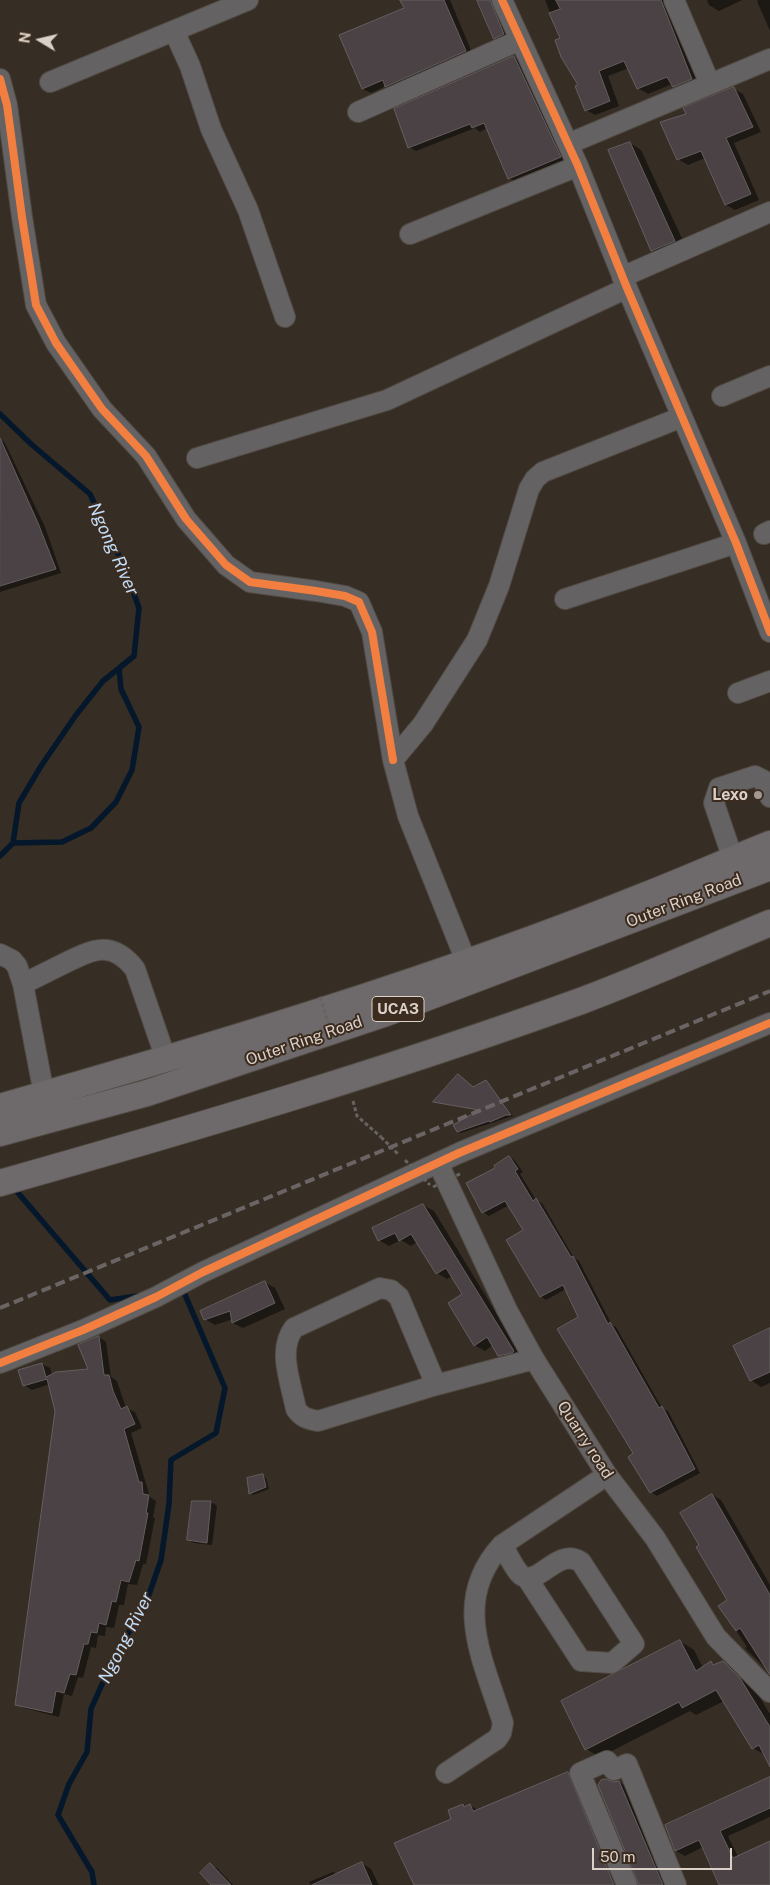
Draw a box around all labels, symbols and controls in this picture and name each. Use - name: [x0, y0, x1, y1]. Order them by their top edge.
- north arrow: [15, 15, 65, 65]
- text: N: [16, 31, 34, 44]
- water label: Ngong River: [83, 499, 143, 599]
- place label: Lexo: [712, 785, 748, 805]
- marker: Lexo: [752, 789, 764, 801]
- street label: Outer Ring Road: [624, 870, 744, 932]
- road number: UCA3: [372, 996, 424, 1022]
- street label: Outer Ring Road: [243, 1012, 365, 1070]
- street label: Quarry road: [553, 1398, 617, 1482]
- water label: Ngong River: [94, 1589, 158, 1687]
- scale bar: [595, 1838, 735, 1870]
- text: 50 m: [600, 1848, 635, 1865]

